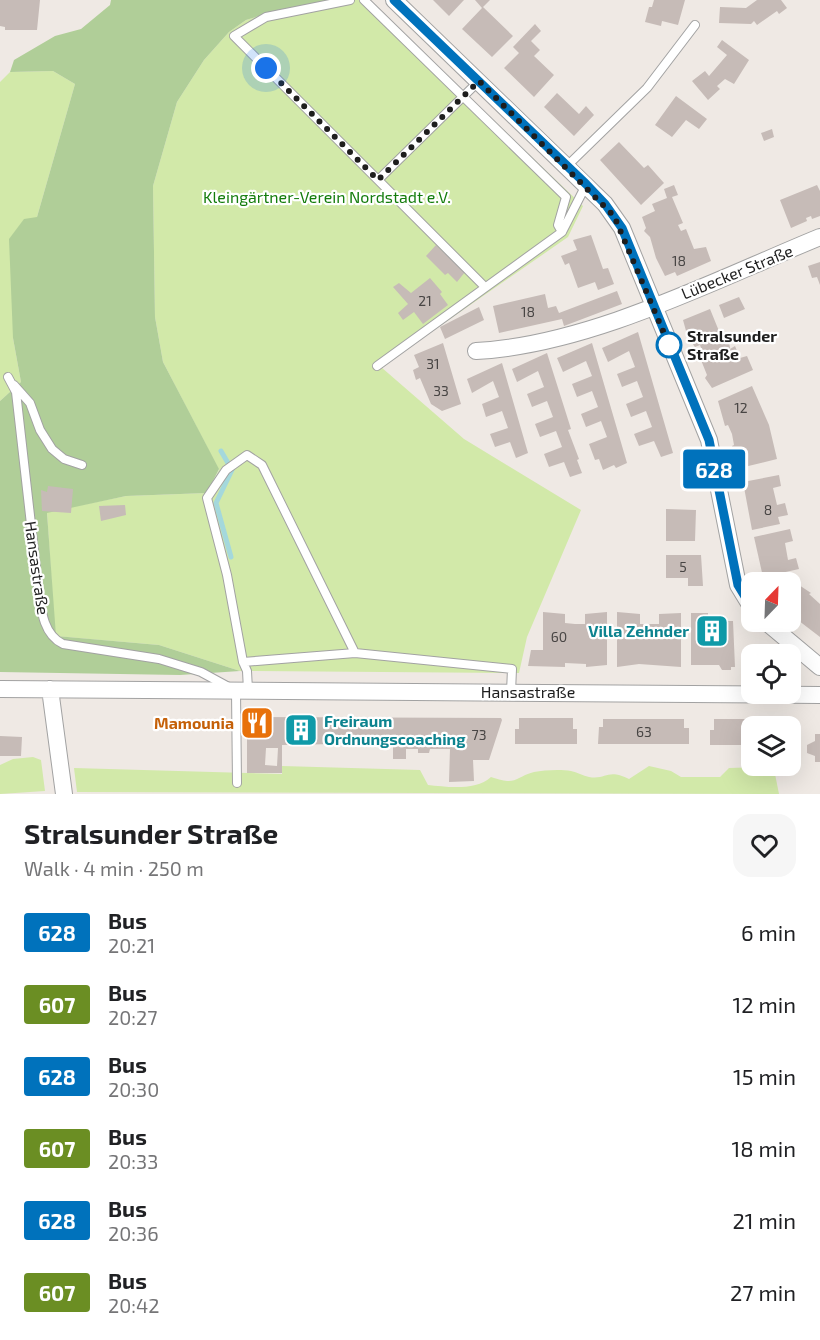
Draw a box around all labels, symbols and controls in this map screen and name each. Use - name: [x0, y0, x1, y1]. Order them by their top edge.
- your location: [251, 53, 281, 83]
- park label: Kleingärtner-Verein Nordstadt e.V.: [203, 187, 451, 206]
- street label: Lübecker Straße: [678, 241, 795, 303]
- house number: 18: [672, 252, 686, 269]
- house number: 21: [418, 292, 432, 309]
- house number: 18: [521, 303, 535, 320]
- place label: Stralsunder Straße: [687, 326, 777, 363]
- marker: Stralsunder Straße: [656, 332, 682, 358]
- house number: 31: [426, 355, 440, 372]
- house number: 33: [433, 382, 449, 399]
- house number: 12: [734, 399, 748, 416]
- line badge: 628: [680, 450, 748, 488]
- text: 628: [695, 457, 733, 482]
- house number: 8: [764, 501, 772, 518]
- street label: Hansastraße: [22, 520, 53, 616]
- house number: 5: [679, 558, 687, 575]
- north arrow: [741, 572, 801, 632]
- map controls: [741, 572, 801, 776]
- building icon: Villa Zehnder: [694, 613, 730, 649]
- place label: Villa Zehnder: [588, 621, 689, 640]
- house number: 60: [551, 628, 567, 645]
- button: locate: [741, 644, 801, 704]
- street label: Hansastraße: [481, 682, 575, 701]
- restaurant icon: Mamounia: [239, 705, 275, 741]
- place label: Freiraum Ordnungscoaching: [324, 711, 466, 748]
- building icon: Freiraum Ordnungscoaching: [283, 712, 319, 748]
- place label: Mamounia: [154, 713, 234, 732]
- button: layers: [741, 716, 801, 776]
- house number: 63: [636, 723, 652, 740]
- house number: 73: [472, 726, 486, 743]
- button: heart: [733, 814, 796, 877]
- text: Stralsunder Straße: [24, 816, 278, 850]
- text: Walk · 4 min · 250 m: [24, 856, 204, 880]
- text: Bus: [108, 907, 147, 933]
- text: 6 min: [741, 919, 796, 945]
- text: 628: [38, 920, 76, 945]
- text: 20:21: [108, 933, 155, 957]
- text: Bus: [108, 979, 147, 1005]
- text: 12 min: [732, 991, 796, 1017]
- text: 607: [39, 992, 75, 1017]
- text: 20:27: [108, 1005, 158, 1029]
- text: Bus: [108, 1051, 147, 1077]
- text: 15 min: [733, 1063, 796, 1089]
- text: 628: [38, 1064, 76, 1089]
- text: 20:30: [108, 1077, 159, 1101]
- text: Bus: [108, 1123, 147, 1149]
- text: 18 min: [731, 1135, 796, 1161]
- text: 607: [39, 1136, 75, 1161]
- text: 20:33: [108, 1149, 158, 1173]
- text: Bus: [108, 1195, 147, 1221]
- text: 21 min: [732, 1207, 796, 1233]
- text: 628: [38, 1208, 76, 1233]
- text: 20:36: [108, 1221, 159, 1245]
- text: Bus: [108, 1267, 147, 1293]
- text: 27 min: [730, 1279, 796, 1305]
- text: 607: [39, 1280, 75, 1305]
- text: 20:42: [108, 1293, 160, 1317]

